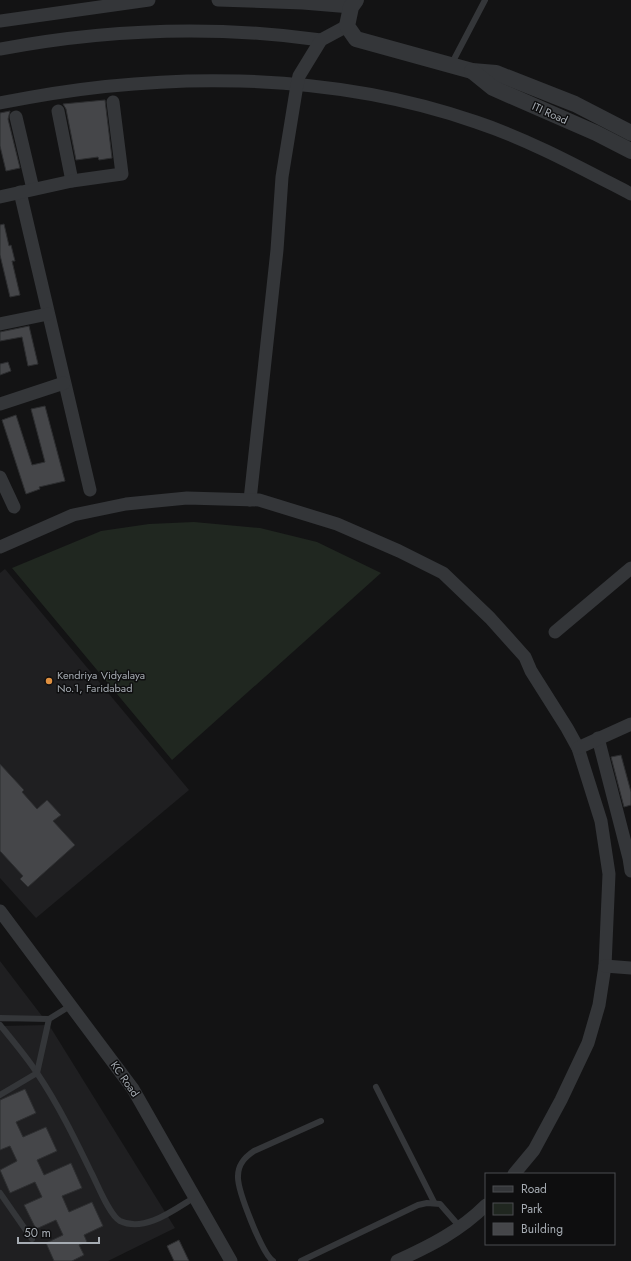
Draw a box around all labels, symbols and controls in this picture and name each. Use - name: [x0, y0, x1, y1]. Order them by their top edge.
- street label: ITI Road: [530, 98, 570, 128]
- place label: Kendriya Vidyalaya No.1, Faridabad: [57, 667, 145, 696]
- marker: Kendriya Vidyalaya No.1, Faridabad: [44, 676, 54, 686]
- street label: KC Road: [107, 1058, 143, 1100]
- legend: [485, 1173, 615, 1245]
- text: Road: [521, 1180, 547, 1198]
- text: Park: [521, 1200, 543, 1218]
- scale bar: [18, 1219, 99, 1245]
- text: Building: [521, 1220, 563, 1238]
- text: 50 m: [24, 1224, 51, 1242]

